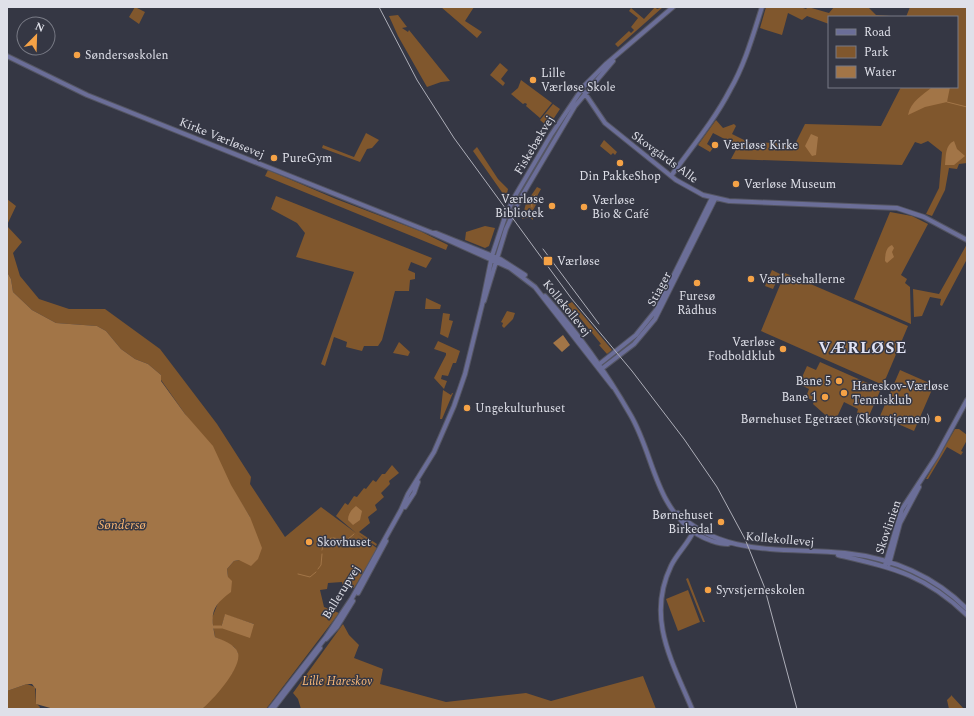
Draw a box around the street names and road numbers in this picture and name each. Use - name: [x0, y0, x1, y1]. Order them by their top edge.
- street label: Fiskebækvej: [509, 112, 560, 178]
- street label: Kirke Værløsevej: [176, 113, 267, 164]
- street label: Skovgårds Alle: [627, 127, 702, 188]
- street label: Stiager: [642, 268, 677, 310]
- street label: Kollekollevej: [538, 276, 596, 341]
- street label: Skovlinien: [870, 498, 907, 557]
- street label: Kollekollevej: [745, 527, 815, 552]
- street label: Ballerupvej: [317, 562, 365, 623]

